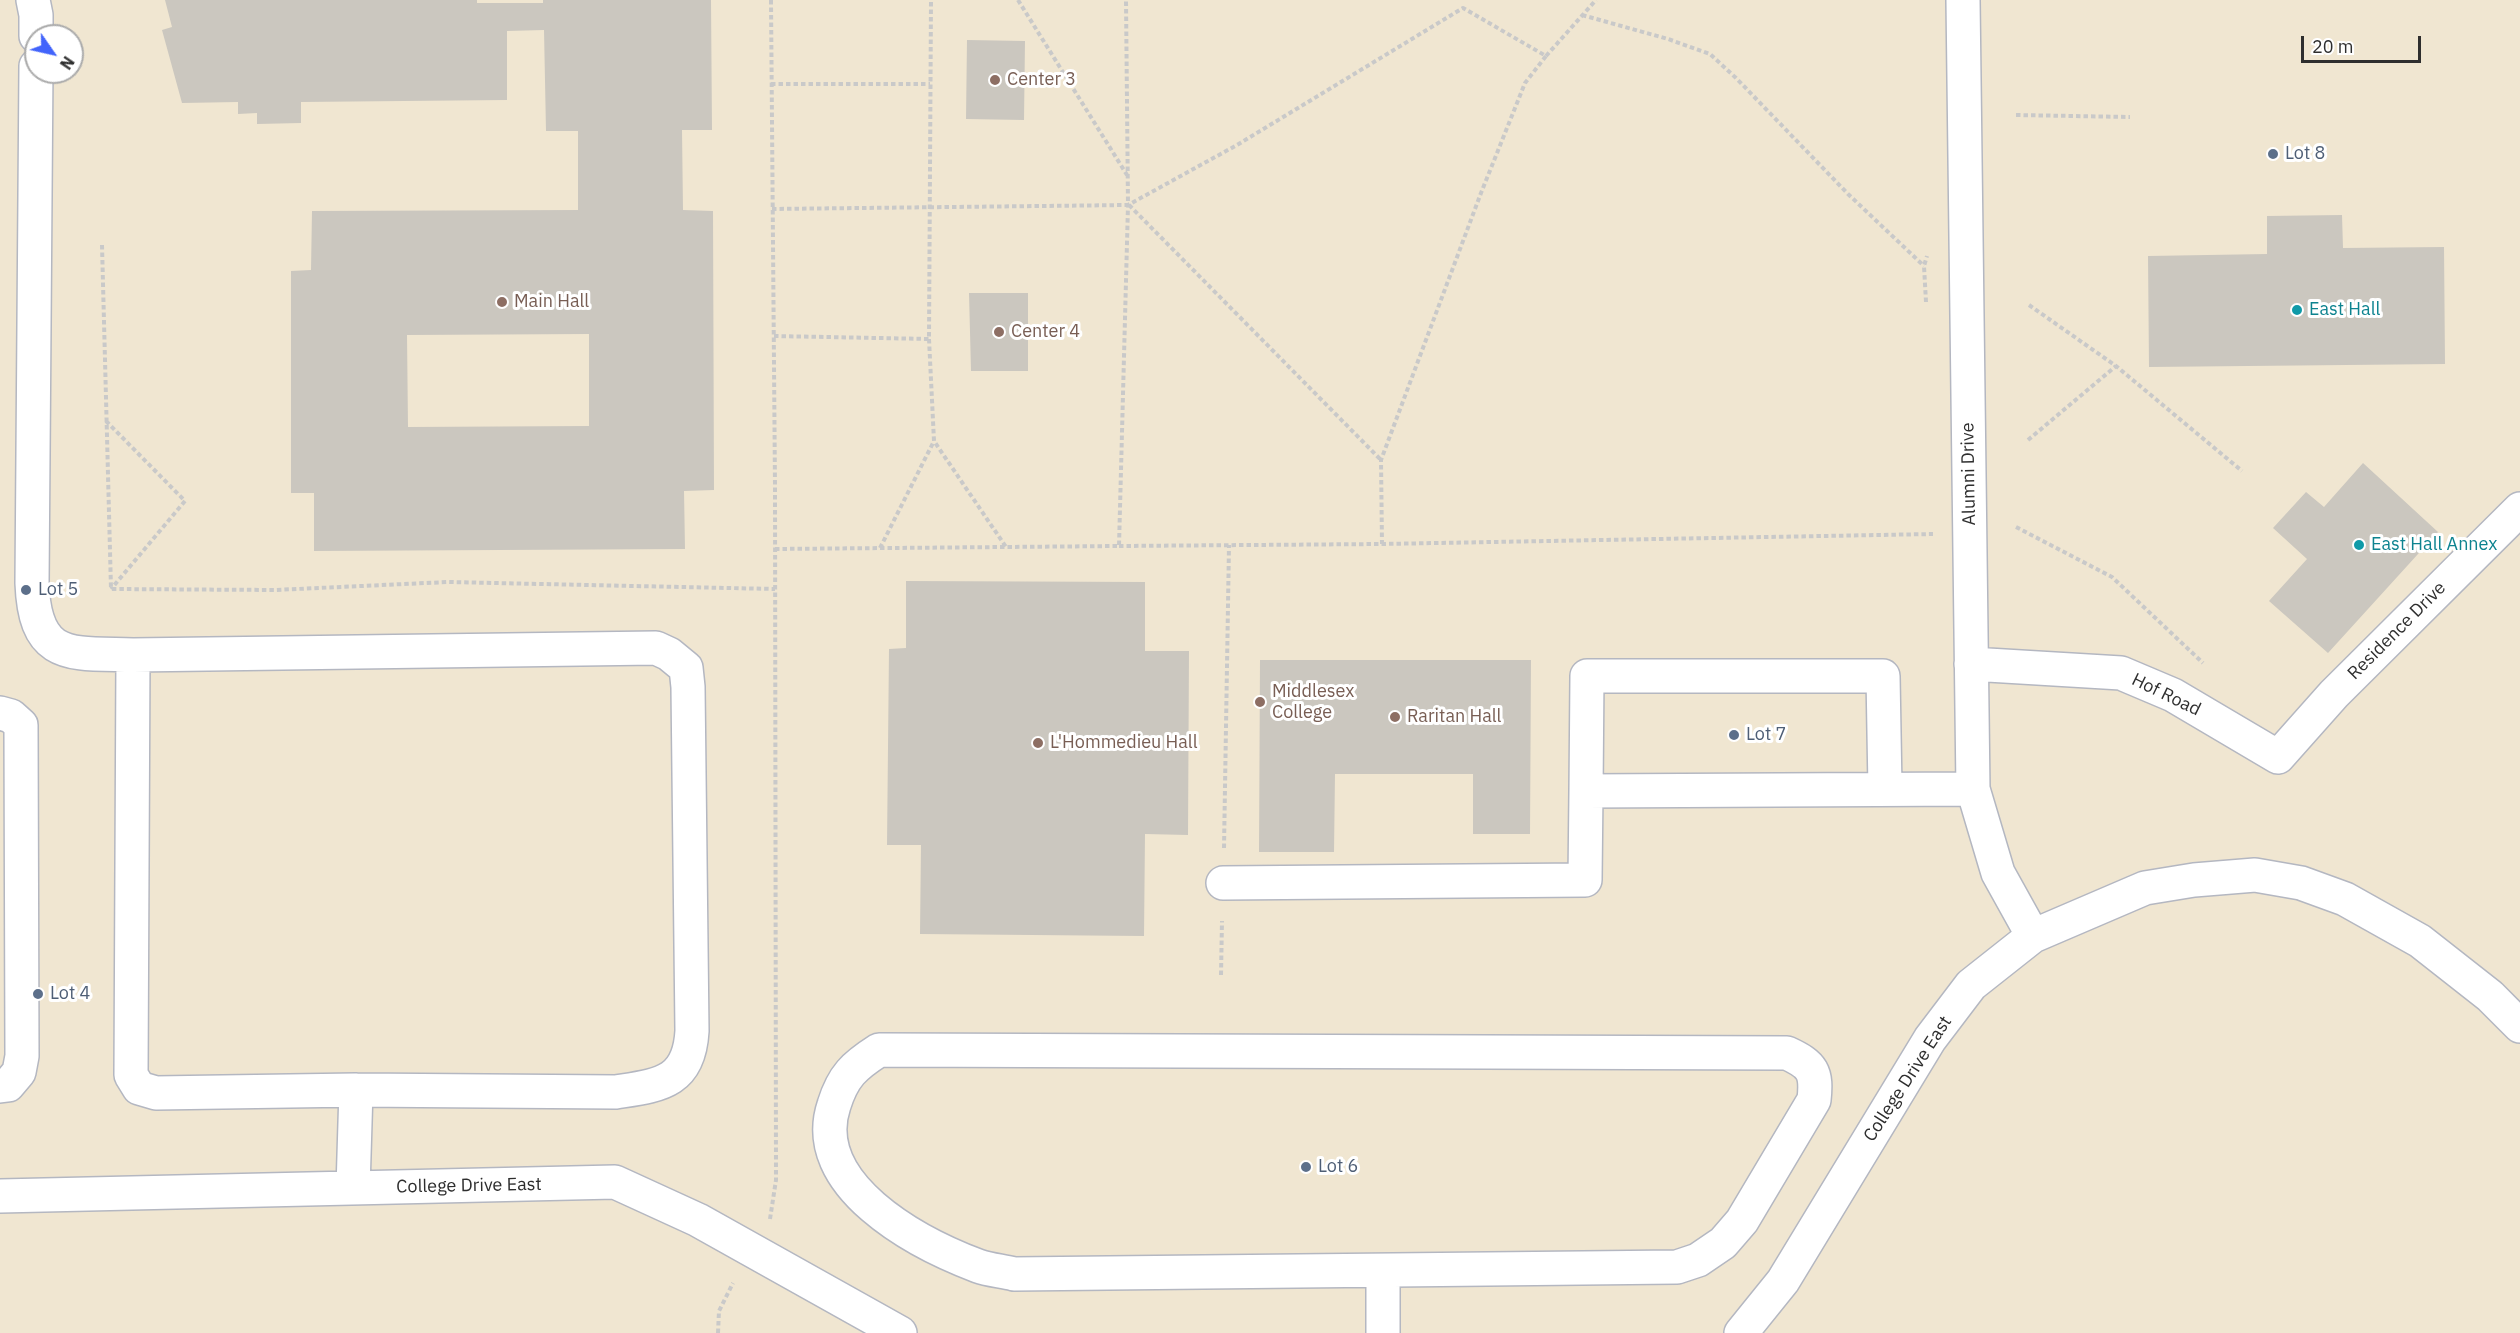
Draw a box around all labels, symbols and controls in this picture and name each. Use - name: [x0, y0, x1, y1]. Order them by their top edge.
- north arrow: [24, 24, 84, 84]
- scale bar: [2304, 24, 2424, 62]
- text: 20 m: [2312, 35, 2354, 58]
- text: N: [56, 53, 79, 73]
- place label: Center 3: [1007, 69, 1076, 91]
- marker: Center 3: [988, 73, 1002, 87]
- place label: Lot 8: [2285, 143, 2325, 165]
- marker: Lot 8: [2266, 147, 2280, 161]
- place label: Main Hall: [514, 291, 589, 313]
- marker: Main Hall: [495, 295, 509, 309]
- place label: East Hall: [2309, 299, 2380, 321]
- marker: East Hall: [2290, 303, 2304, 317]
- place label: Center 4: [1011, 321, 1080, 343]
- marker: Center 4: [992, 325, 1006, 339]
- street label: Alumni Drive: [1957, 422, 1981, 526]
- place label: East Hall Annex: [2371, 534, 2497, 556]
- marker: East Hall Annex: [2352, 538, 2366, 552]
- street label: Residence Drive: [2343, 577, 2451, 685]
- place label: Lot 5: [38, 579, 78, 601]
- marker: Lot 5: [19, 583, 33, 597]
- street label: Hof Road: [2128, 669, 2204, 721]
- place label: Middlesex College: [1272, 681, 1354, 724]
- marker: Middlesex College: [1253, 695, 1267, 709]
- place label: Raritan Hall: [1407, 706, 1501, 728]
- marker: Raritan Hall: [1388, 710, 1402, 724]
- place label: Lot 7: [1746, 724, 1786, 746]
- marker: Lot 7: [1727, 728, 1741, 742]
- place label: L'Hommedieu Hall: [1050, 732, 1198, 754]
- marker: L'Hommedieu Hall: [1031, 736, 1045, 750]
- place label: Lot 4: [50, 983, 90, 1005]
- marker: Lot 4: [31, 987, 45, 1001]
- street label: College Drive East: [1859, 1012, 1957, 1146]
- place label: Lot 6: [1318, 1156, 1358, 1178]
- marker: Lot 6: [1299, 1160, 1313, 1174]
- street label: College Drive East: [396, 1174, 542, 1198]

